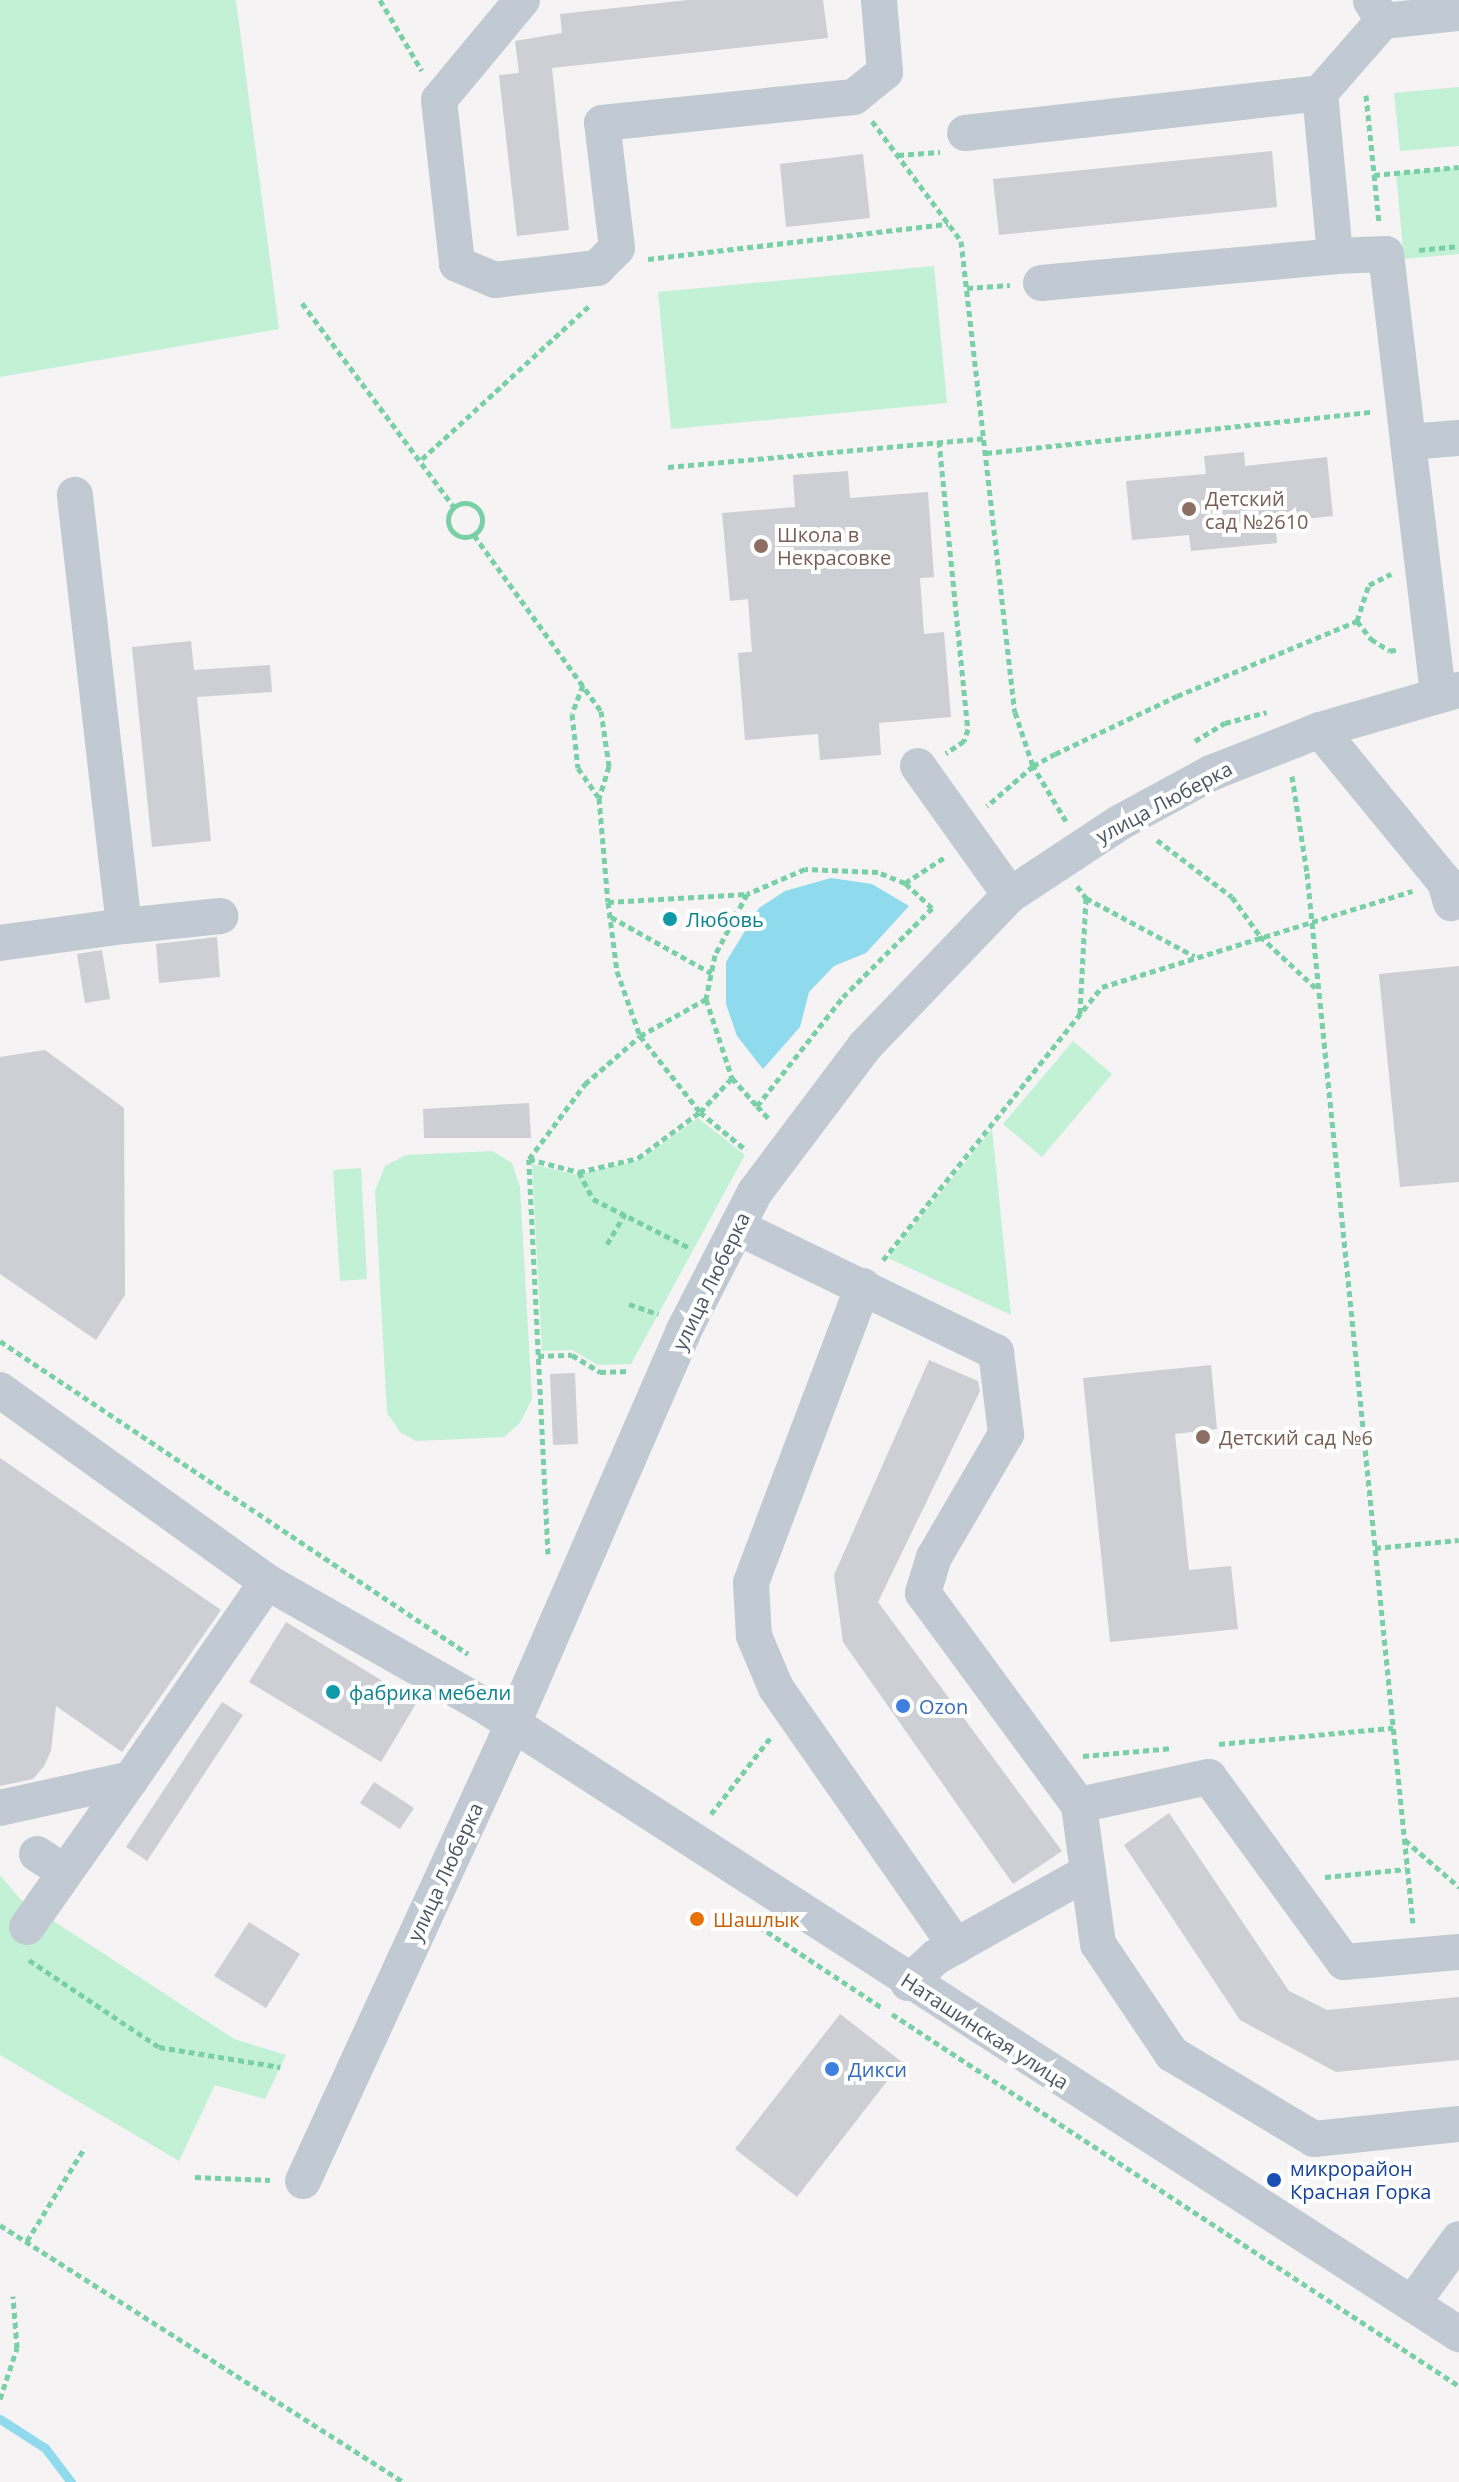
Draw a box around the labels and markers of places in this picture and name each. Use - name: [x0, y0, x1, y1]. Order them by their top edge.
- place label: Детский сад №2610: [1205, 486, 1308, 533]
- marker: Детский сад №2610: [1180, 500, 1198, 518]
- place label: Школа в Некрасовке: [777, 522, 891, 569]
- marker: Школа в Некрасовке: [752, 537, 770, 555]
- place label: Любовь: [686, 907, 764, 931]
- marker: Любовь: [661, 910, 679, 928]
- place label: Детский сад №6: [1219, 1425, 1373, 1449]
- marker: Детский сад №6: [1194, 1428, 1212, 1446]
- place label: фабрика мебели: [349, 1680, 511, 1704]
- marker: фабрика мебели: [324, 1683, 342, 1701]
- place label: Ozon: [919, 1694, 968, 1718]
- marker: Ozon: [894, 1697, 912, 1715]
- place label: Шашлык: [713, 1907, 800, 1931]
- marker: Шашлык: [688, 1910, 706, 1928]
- place label: Дикси: [848, 2057, 907, 2081]
- marker: Дикси: [823, 2060, 841, 2078]
- place label: микрорайон Красная Горка: [1290, 2156, 1431, 2203]
- marker: микрорайон Красная Горка: [1265, 2171, 1283, 2189]

